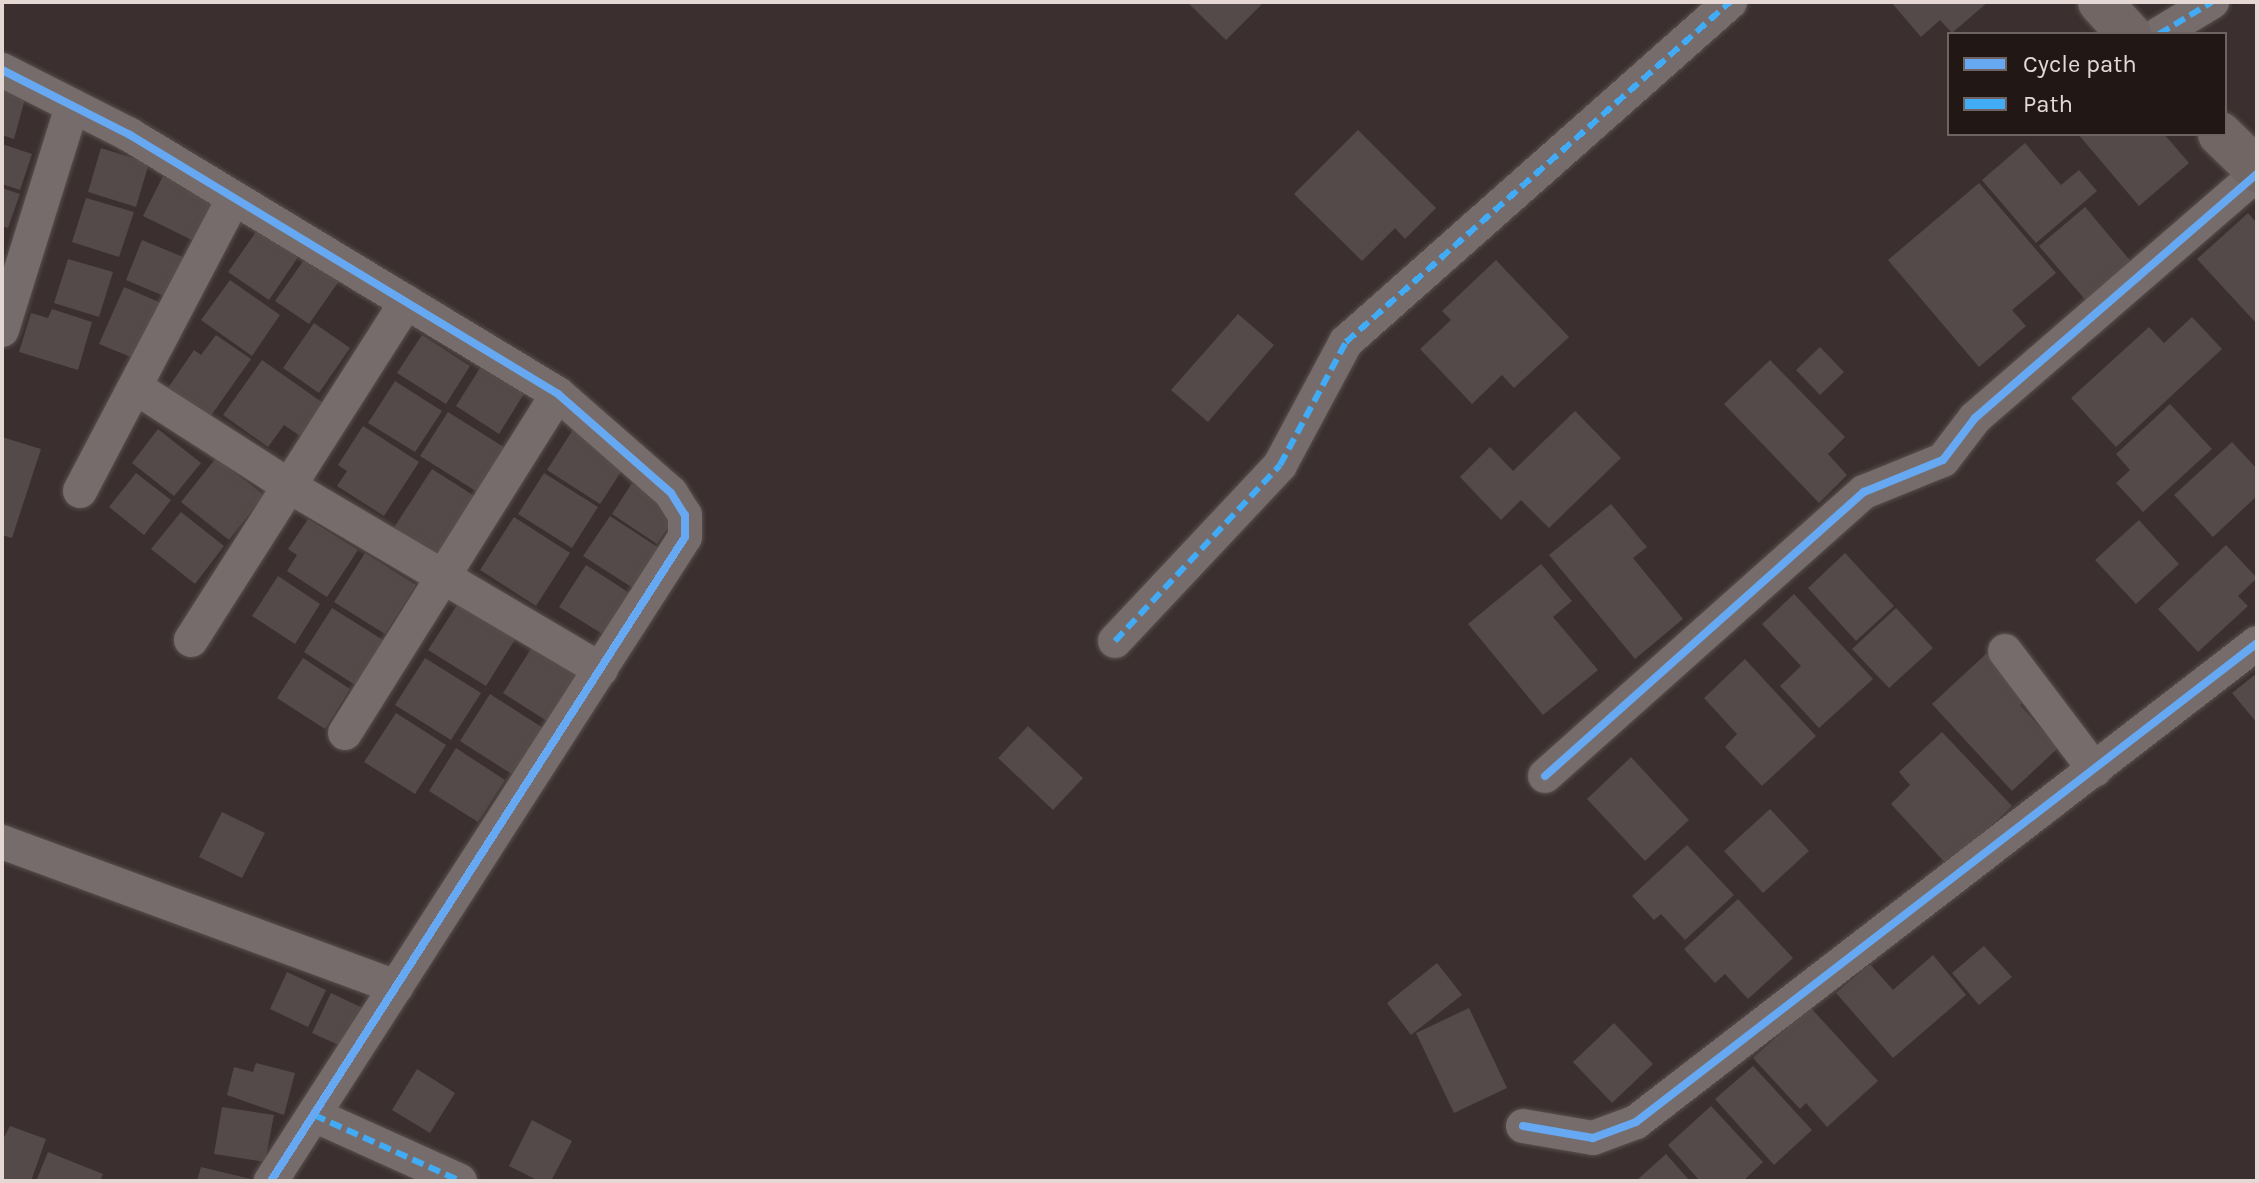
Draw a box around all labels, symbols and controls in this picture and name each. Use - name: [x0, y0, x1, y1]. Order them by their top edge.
- legend: [1947, 32, 2227, 136]
- text: Cycle path: [2023, 50, 2137, 78]
- text: Path: [2023, 90, 2073, 118]

